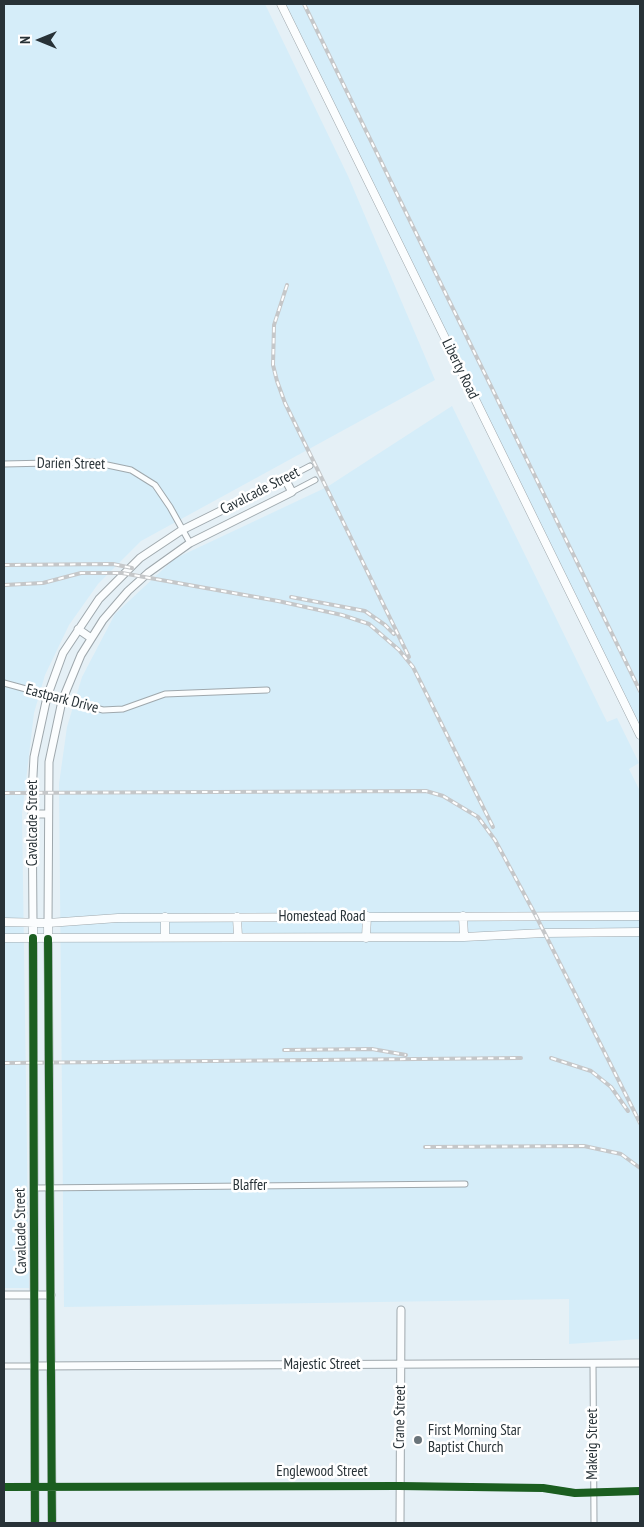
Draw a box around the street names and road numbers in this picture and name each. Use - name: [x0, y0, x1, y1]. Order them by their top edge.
- street label: Liberty Road: [438, 336, 482, 402]
- street label: Darien Street: [37, 454, 105, 474]
- street label: Cavalcade Street: [217, 463, 303, 519]
- street label: Eastpark Drive: [24, 681, 100, 717]
- street label: Cavalcade Street: [24, 780, 42, 866]
- street label: Homestead Road: [278, 908, 366, 926]
- street label: Blaffer: [233, 1177, 267, 1195]
- street label: Cavalcade Street: [11, 1188, 31, 1274]
- street label: Majestic Street: [284, 1356, 360, 1374]
- street label: Crane Street: [390, 1385, 410, 1449]
- street label: Makeig Street: [584, 1408, 602, 1480]
- street label: Englewood Street: [276, 1463, 368, 1481]

